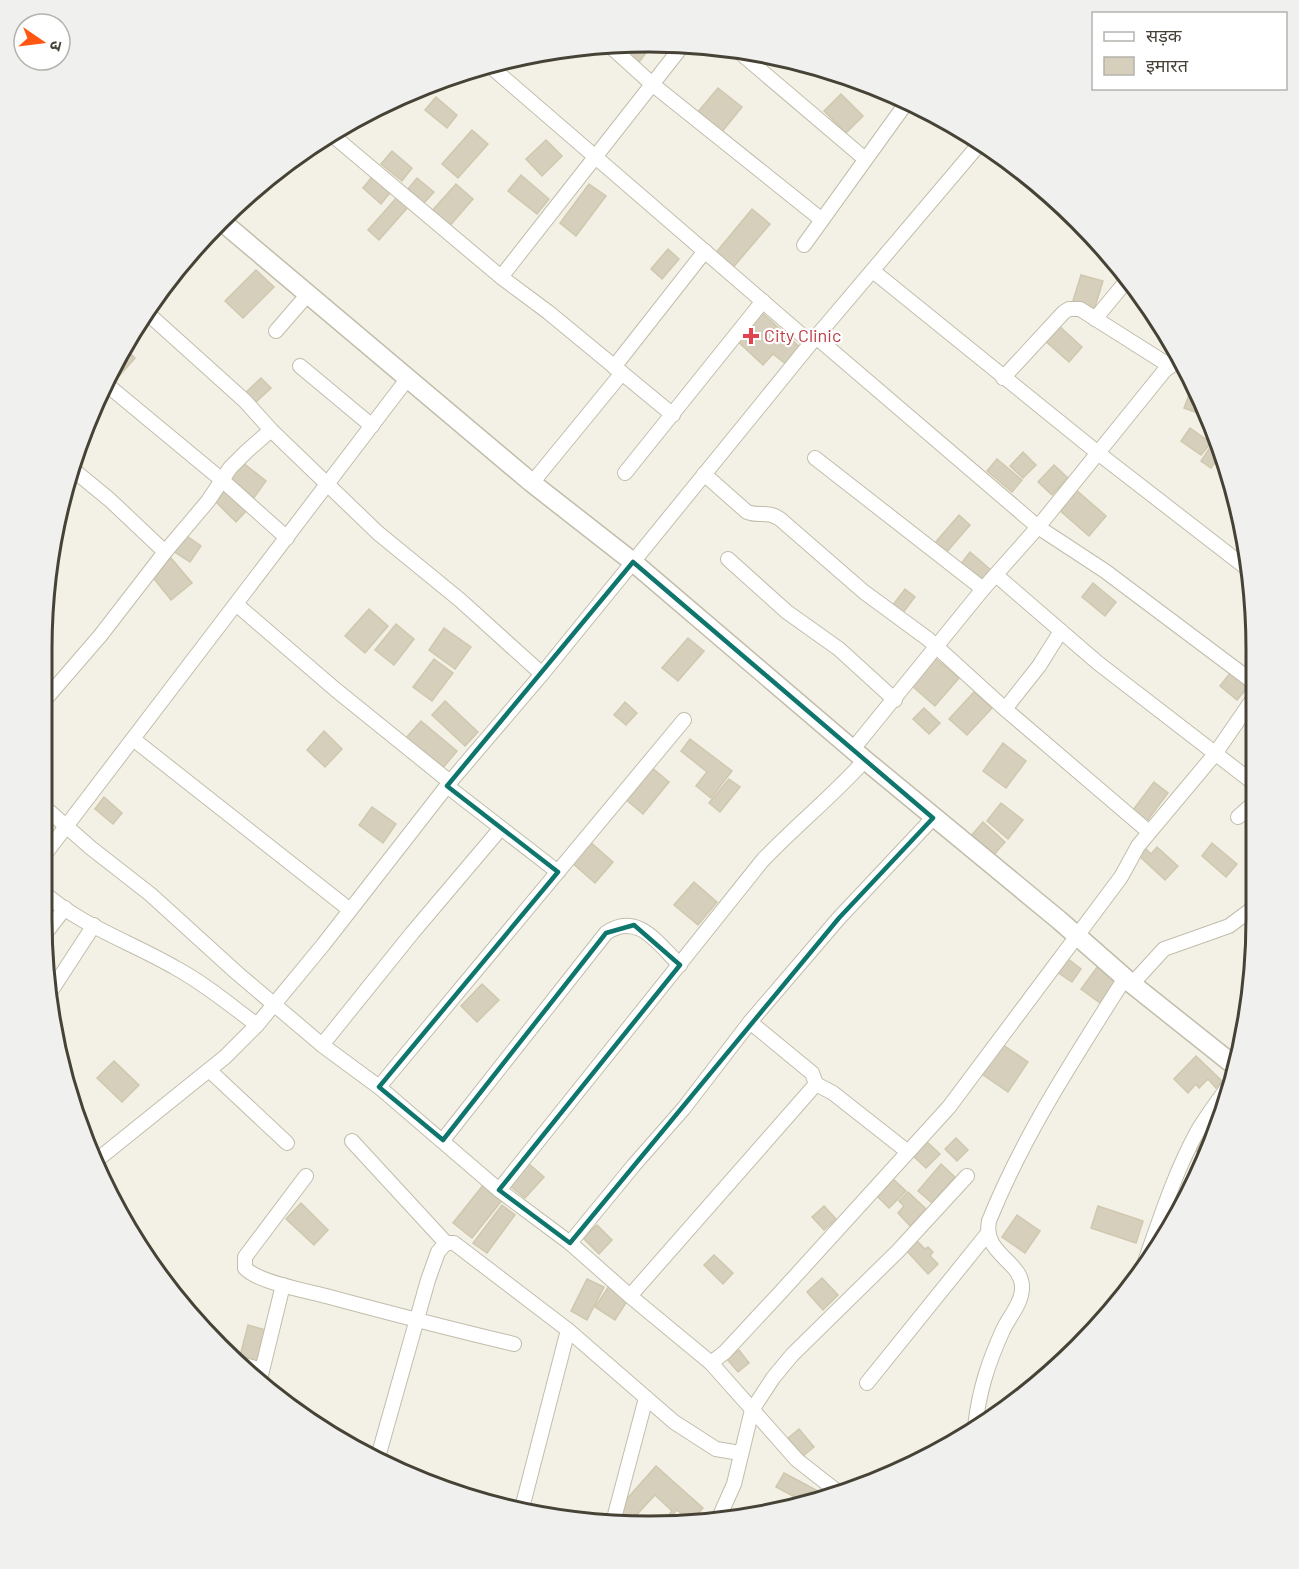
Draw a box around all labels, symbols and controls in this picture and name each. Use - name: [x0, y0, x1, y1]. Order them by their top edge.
- north arrow: [12, 12, 72, 72]
- legend: [1092, 12, 1287, 90]
- text: सड़क: [1146, 24, 1183, 46]
- text: उ: [47, 39, 67, 53]
- text: इमारत: [1146, 54, 1189, 76]
- place label: City Clinic: [764, 324, 841, 346]
- marker: City Clinic: [742, 327, 760, 345]

